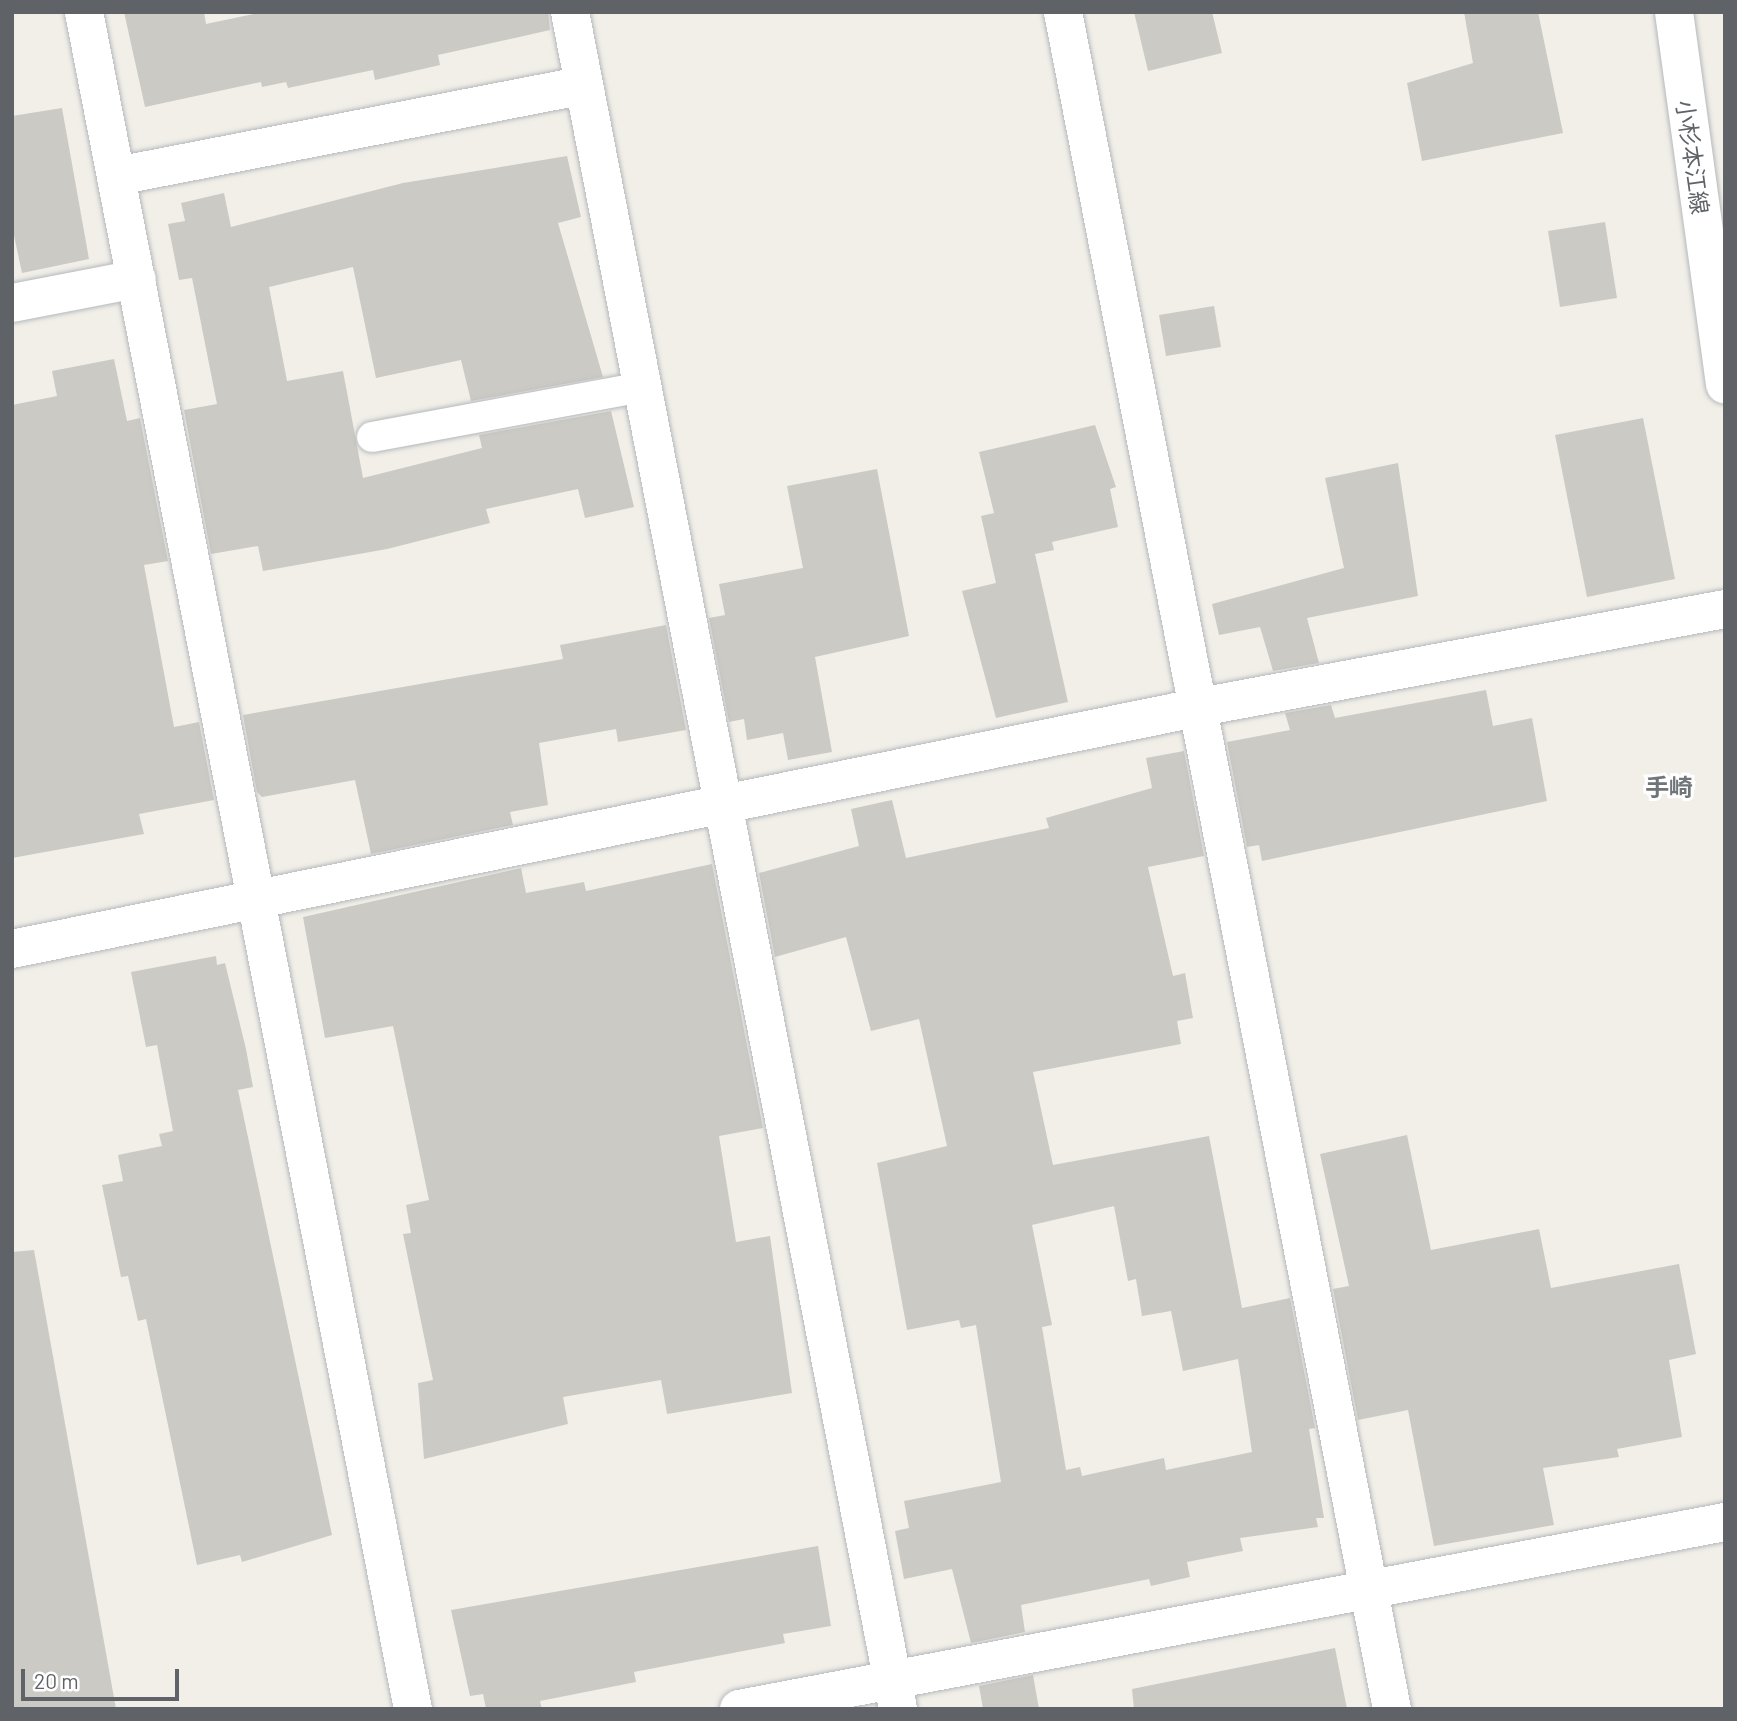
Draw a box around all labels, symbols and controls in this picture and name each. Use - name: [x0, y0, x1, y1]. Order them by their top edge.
- street label: 小杉本江線: [1671, 98, 1715, 216]
- district label: 手崎: [1645, 773, 1693, 801]
- scale bar: [24, 1654, 182, 1698]
- text: 20 m: [34, 1668, 79, 1693]

